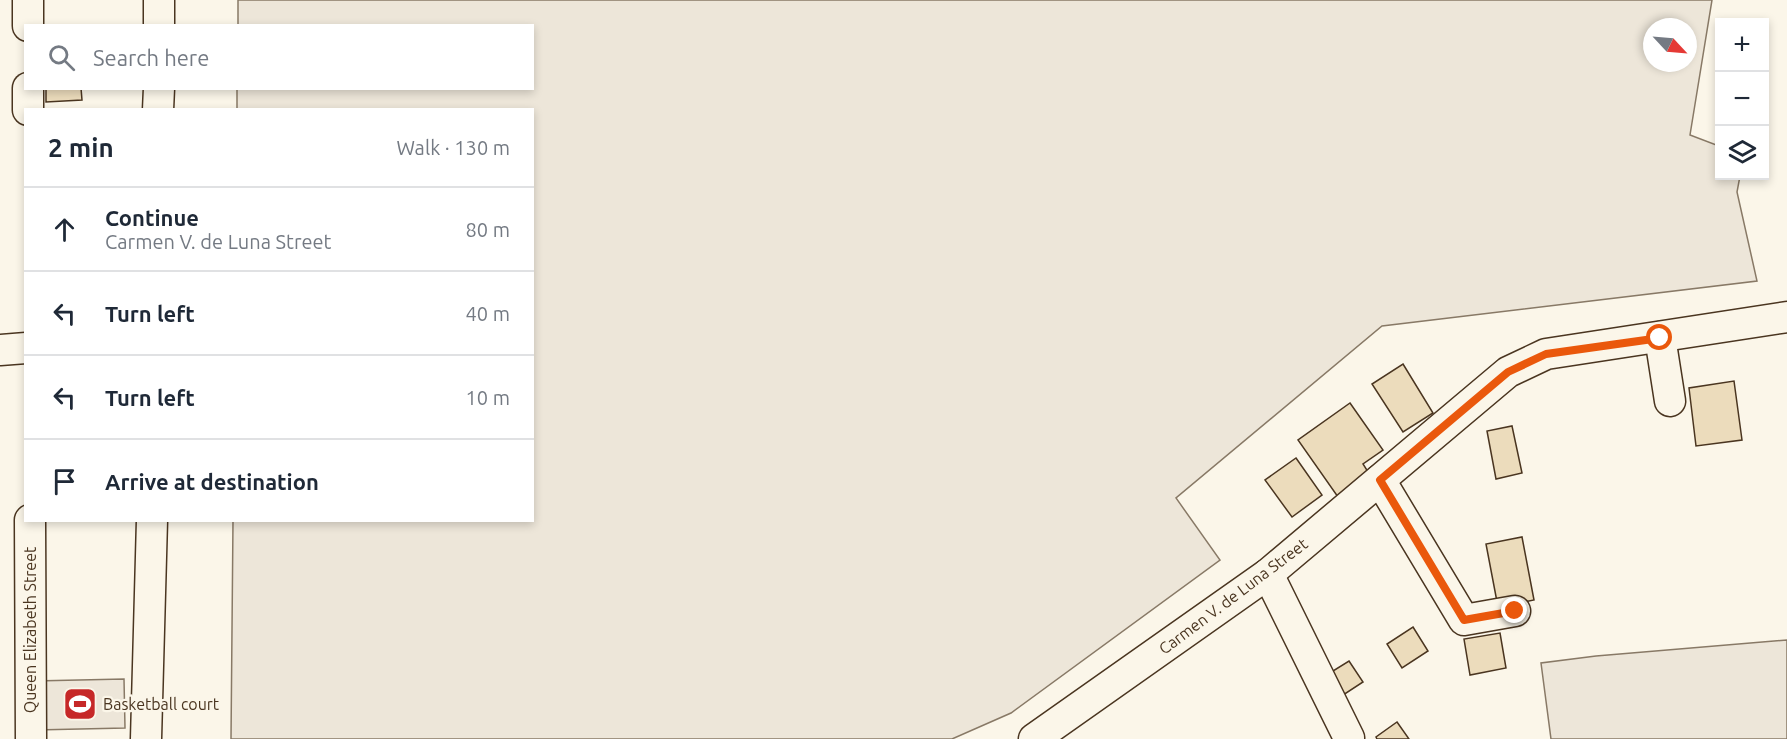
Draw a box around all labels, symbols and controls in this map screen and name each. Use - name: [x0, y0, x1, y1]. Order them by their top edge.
- north arrow: [1643, 18, 1697, 72]
- map controls: [1715, 18, 1769, 180]
- button: +: [1715, 18, 1769, 72]
- search box: [24, 24, 534, 90]
- icon: search: [45, 41, 78, 74]
- text: Search here: [93, 45, 209, 70]
- button: −: [1715, 72, 1769, 126]
- button: layers: [1715, 126, 1769, 180]
- text: 2 min: [48, 133, 114, 162]
- text: Walk · 130 m: [397, 136, 510, 159]
- text: Continue: [105, 205, 199, 230]
- icon: ahead: [48, 213, 81, 246]
- text: 80 m: [466, 218, 510, 241]
- text: Carmen V. de Luna Street: [105, 230, 331, 253]
- icon: left: [48, 297, 81, 330]
- text: Turn left: [105, 301, 195, 326]
- text: 40 m: [466, 302, 510, 325]
- route start: [1646, 324, 1672, 350]
- icon: left: [48, 381, 81, 414]
- text: Turn left: [105, 385, 195, 410]
- text: 10 m: [466, 386, 510, 409]
- icon: arrive: [48, 465, 81, 498]
- text: Arrive at destination: [105, 469, 319, 494]
- street label: Carmen V. de Luna Street: [1155, 534, 1311, 658]
- street label: Queen Elizabeth Street: [21, 546, 39, 713]
- route end: [1501, 597, 1527, 623]
- sports icon: Basketball court: [62, 686, 98, 722]
- place label: Basketball court: [103, 695, 220, 713]

